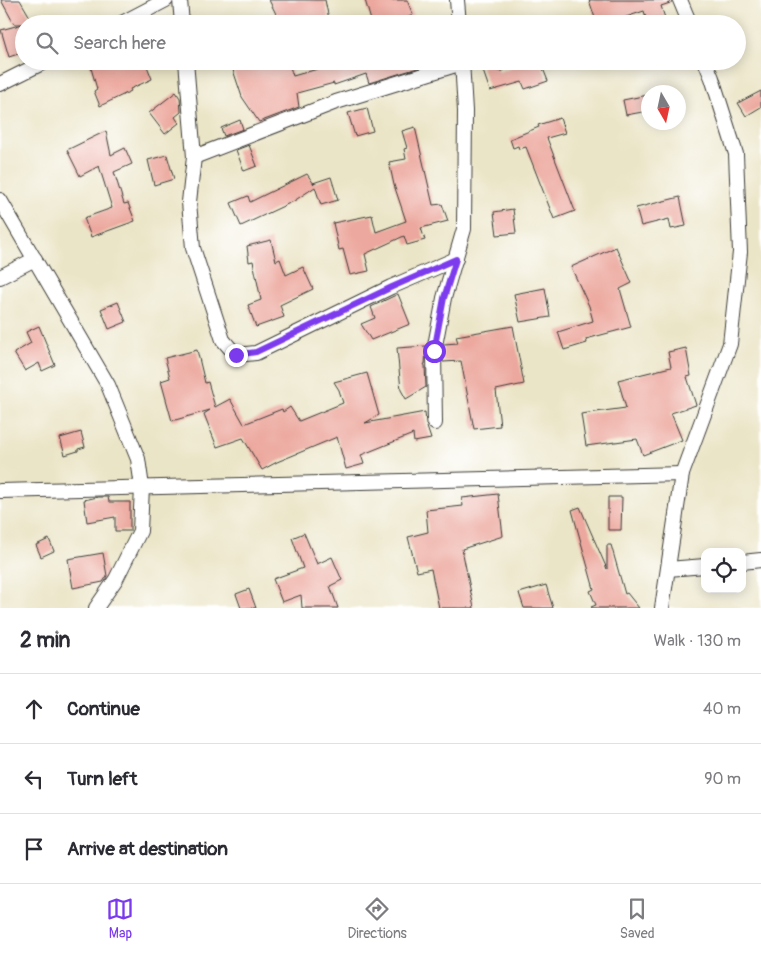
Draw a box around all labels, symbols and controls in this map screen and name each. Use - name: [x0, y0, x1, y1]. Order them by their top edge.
- search box: [15, 15, 746, 70]
- icon: search: [33, 29, 61, 57]
- text: Search here: [73, 31, 166, 55]
- north arrow: [641, 85, 686, 130]
- route start: [423, 340, 446, 363]
- route end: [225, 344, 248, 367]
- map controls: [701, 548, 746, 593]
- button: locate: [701, 548, 746, 593]
- text: 2 min: [20, 627, 70, 654]
- text: Walk · 130 m: [654, 631, 741, 651]
- icon: ahead: [20, 695, 48, 723]
- text: Continue: [67, 697, 140, 721]
- text: 40 m: [703, 699, 741, 719]
- icon: left: [20, 765, 48, 793]
- text: Turn left: [67, 767, 137, 791]
- text: 90 m: [704, 769, 741, 789]
- icon: arrive: [20, 835, 48, 863]
- text: Arrive at destination: [67, 837, 228, 861]
- tab: Map: [106, 895, 134, 942]
- tab: Directions: [347, 895, 407, 942]
- tab: Saved: [620, 895, 655, 942]

